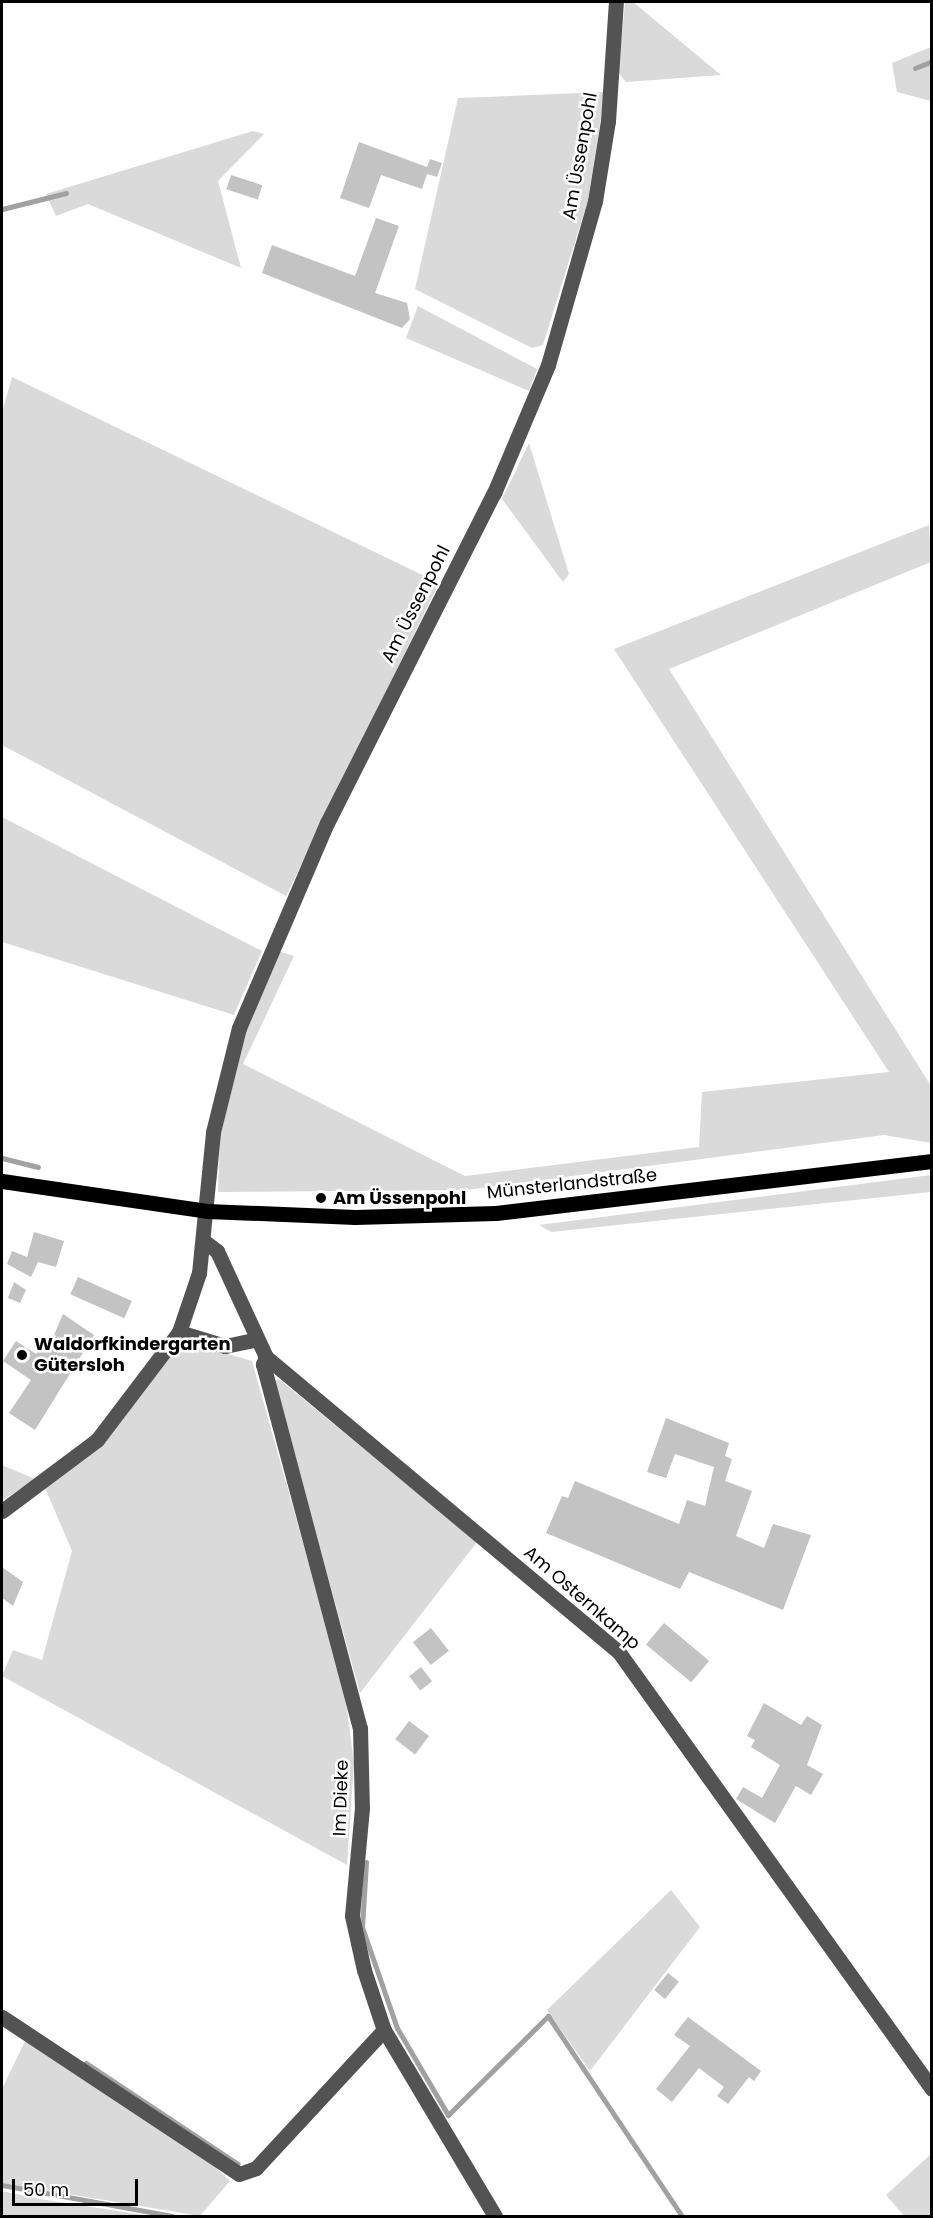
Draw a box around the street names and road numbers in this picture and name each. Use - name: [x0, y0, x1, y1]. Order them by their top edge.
- street label: Am Üssenpohl: [558, 91, 602, 221]
- street label: Am Üssenpohl: [377, 542, 455, 666]
- street label: Münsterlandstraße: [486, 1164, 658, 1204]
- street label: Am Osternkamp: [519, 1542, 645, 1654]
- street label: Im Dieke: [329, 1759, 353, 1837]

